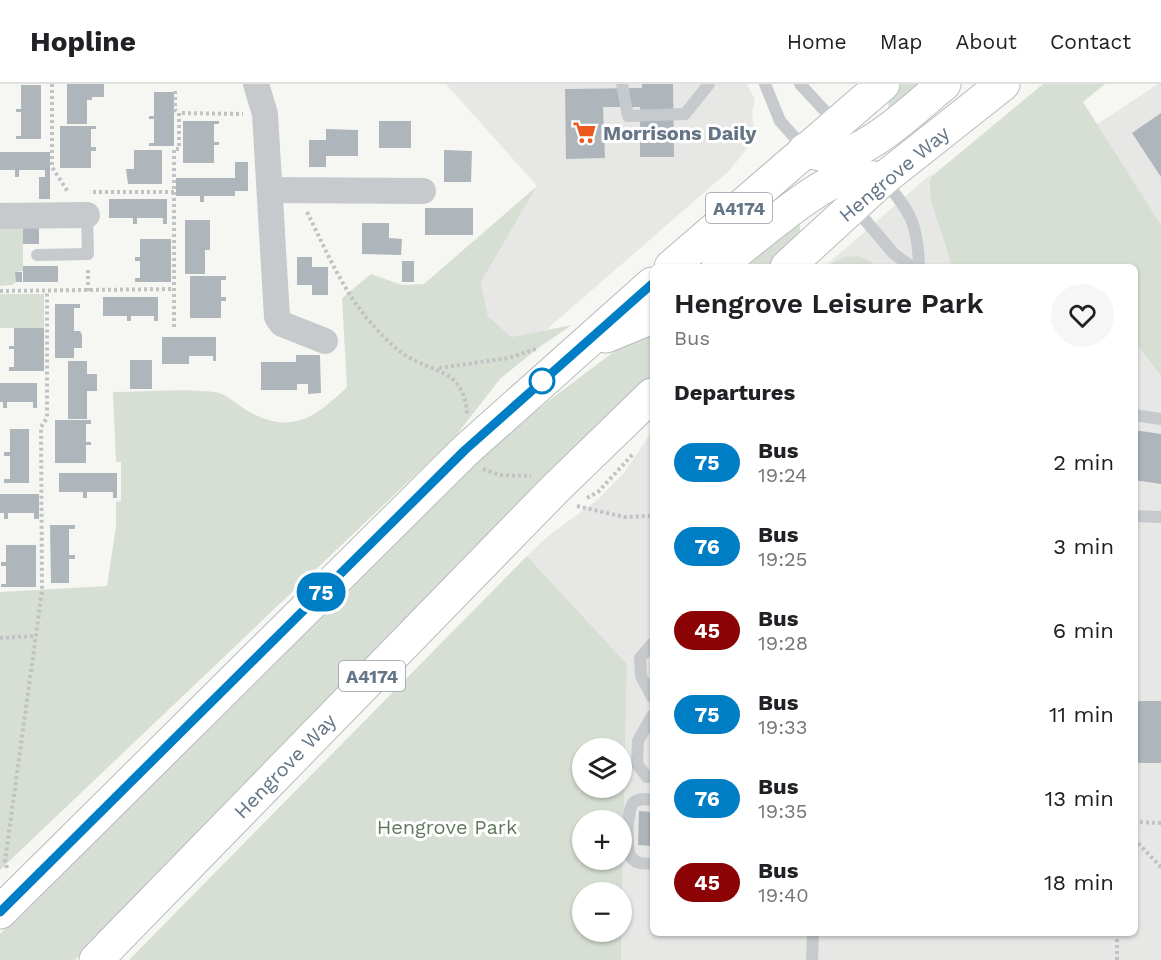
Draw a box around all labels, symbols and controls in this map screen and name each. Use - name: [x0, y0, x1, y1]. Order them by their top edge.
- text: Hopline: [30, 25, 136, 58]
- text: Home: [787, 29, 847, 54]
- text: Map: [880, 29, 923, 54]
- text: About: [956, 29, 1017, 54]
- text: Contact: [1050, 29, 1131, 54]
- supermarket icon: Morrisons Daily: [572, 120, 598, 146]
- street label: Hengrove Way: [834, 120, 955, 227]
- place label: Morrisons Daily: [603, 121, 757, 145]
- road number: A4174: [706, 193, 772, 223]
- button: heart: [1051, 284, 1114, 347]
- text: Hengrove Leisure Park: [674, 287, 984, 320]
- text: Bus: [674, 326, 710, 350]
- unlabelled marker: [529, 368, 555, 394]
- text: Departures: [674, 380, 795, 405]
- text: Bus: [758, 438, 798, 463]
- text: 75: [695, 450, 719, 475]
- text: 2 min: [1053, 450, 1114, 475]
- text: 19:24: [758, 463, 807, 487]
- text: Bus: [758, 522, 798, 547]
- text: 76: [694, 534, 720, 559]
- text: 3 min: [1053, 534, 1114, 559]
- text: 19:25: [758, 547, 807, 571]
- line badge: 75: [294, 572, 348, 612]
- text: 75: [309, 580, 333, 605]
- text: Bus: [758, 606, 798, 631]
- text: 45: [694, 618, 720, 643]
- text: 6 min: [1053, 618, 1114, 643]
- text: 19:28: [758, 631, 808, 655]
- road number: A4174: [339, 661, 405, 691]
- text: Bus: [758, 690, 798, 715]
- text: 75: [695, 702, 719, 727]
- text: 11 min: [1049, 702, 1114, 727]
- street label: Hengrove Way: [229, 708, 342, 823]
- text: 19:33: [758, 715, 807, 739]
- map controls: [572, 738, 632, 942]
- button: layers: [572, 738, 632, 798]
- text: Bus: [758, 774, 798, 799]
- text: 76: [694, 786, 720, 811]
- text: 13 min: [1045, 786, 1114, 811]
- text: 19:35: [758, 799, 807, 823]
- button: +: [572, 810, 632, 870]
- park label: Hengrove Park: [377, 815, 517, 839]
- text: Bus: [758, 858, 798, 883]
- text: 45: [694, 870, 720, 895]
- text: 18 min: [1044, 870, 1114, 895]
- button: −: [572, 882, 632, 942]
- text: 19:40: [758, 883, 809, 907]

